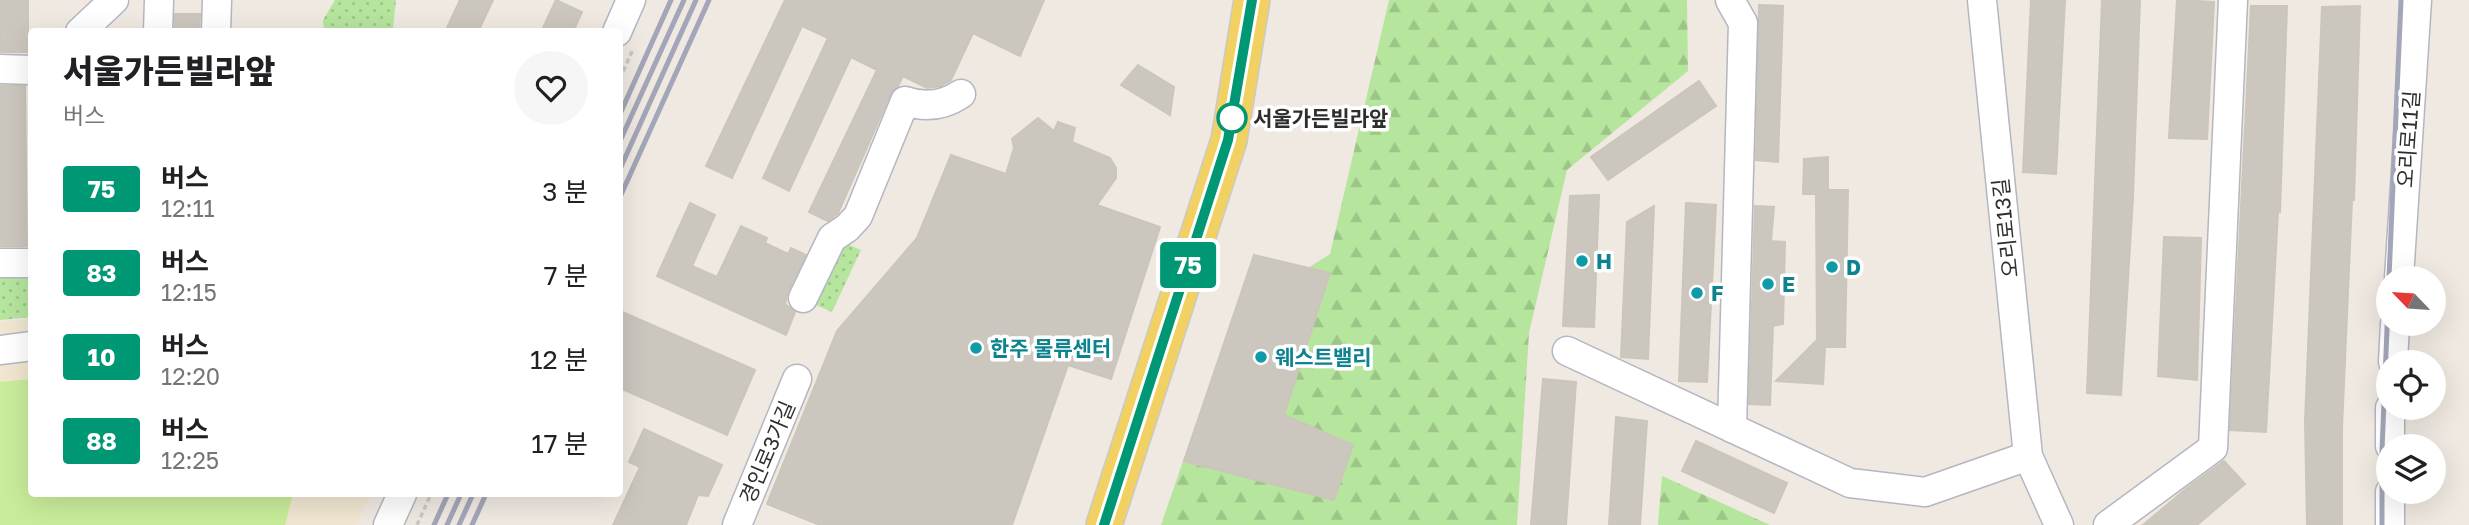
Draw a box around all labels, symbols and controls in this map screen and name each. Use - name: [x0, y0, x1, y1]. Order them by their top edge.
- text: 서울가든빌라앞: [63, 51, 276, 90]
- button: heart: [514, 51, 588, 125]
- street label: 오리로11길: [2392, 89, 2424, 189]
- text: 버스: [63, 101, 105, 129]
- marker: 서울가든빌라앞: [1217, 103, 1247, 133]
- place label: 서울가든빌라앞: [1253, 105, 1388, 131]
- text: 버스: [161, 162, 209, 193]
- text: 75: [88, 174, 115, 203]
- text: 3 분: [542, 176, 588, 207]
- street label: 오리로13길: [1987, 177, 2023, 279]
- text: 12:11: [161, 194, 215, 222]
- line badge: 75: [1156, 242, 1220, 288]
- text: 버스: [161, 246, 209, 277]
- place label: H: [1596, 248, 1612, 274]
- text: 75: [1174, 250, 1202, 279]
- marker: H: [1574, 253, 1590, 269]
- place label: D: [1846, 254, 1861, 280]
- text: 83: [87, 258, 117, 287]
- marker: D: [1824, 259, 1840, 275]
- text: 7 분: [544, 260, 588, 291]
- north arrow: [2376, 266, 2446, 336]
- map controls: [2376, 266, 2446, 504]
- place label: E: [1782, 271, 1795, 297]
- marker: E: [1760, 276, 1776, 292]
- text: 12:15: [161, 278, 217, 306]
- place label: F: [1711, 280, 1724, 306]
- marker: F: [1689, 285, 1705, 301]
- text: 버스: [161, 330, 209, 361]
- place label: 한주 물류센터: [990, 335, 1111, 361]
- marker: 한주 물류센터: [968, 340, 984, 356]
- text: 10: [88, 342, 115, 371]
- text: 12 분: [530, 344, 588, 375]
- place label: 웨스트밸리: [1275, 344, 1372, 370]
- marker: 웨스트밸리: [1253, 349, 1269, 365]
- button: locate: [2376, 350, 2446, 420]
- text: 12:20: [161, 362, 220, 390]
- street label: 경인로3가길: [734, 397, 800, 507]
- text: 버스: [161, 414, 209, 445]
- text: 88: [86, 426, 117, 455]
- text: 17 분: [531, 428, 588, 459]
- button: layers: [2376, 434, 2446, 504]
- text: 12:25: [161, 446, 219, 474]

